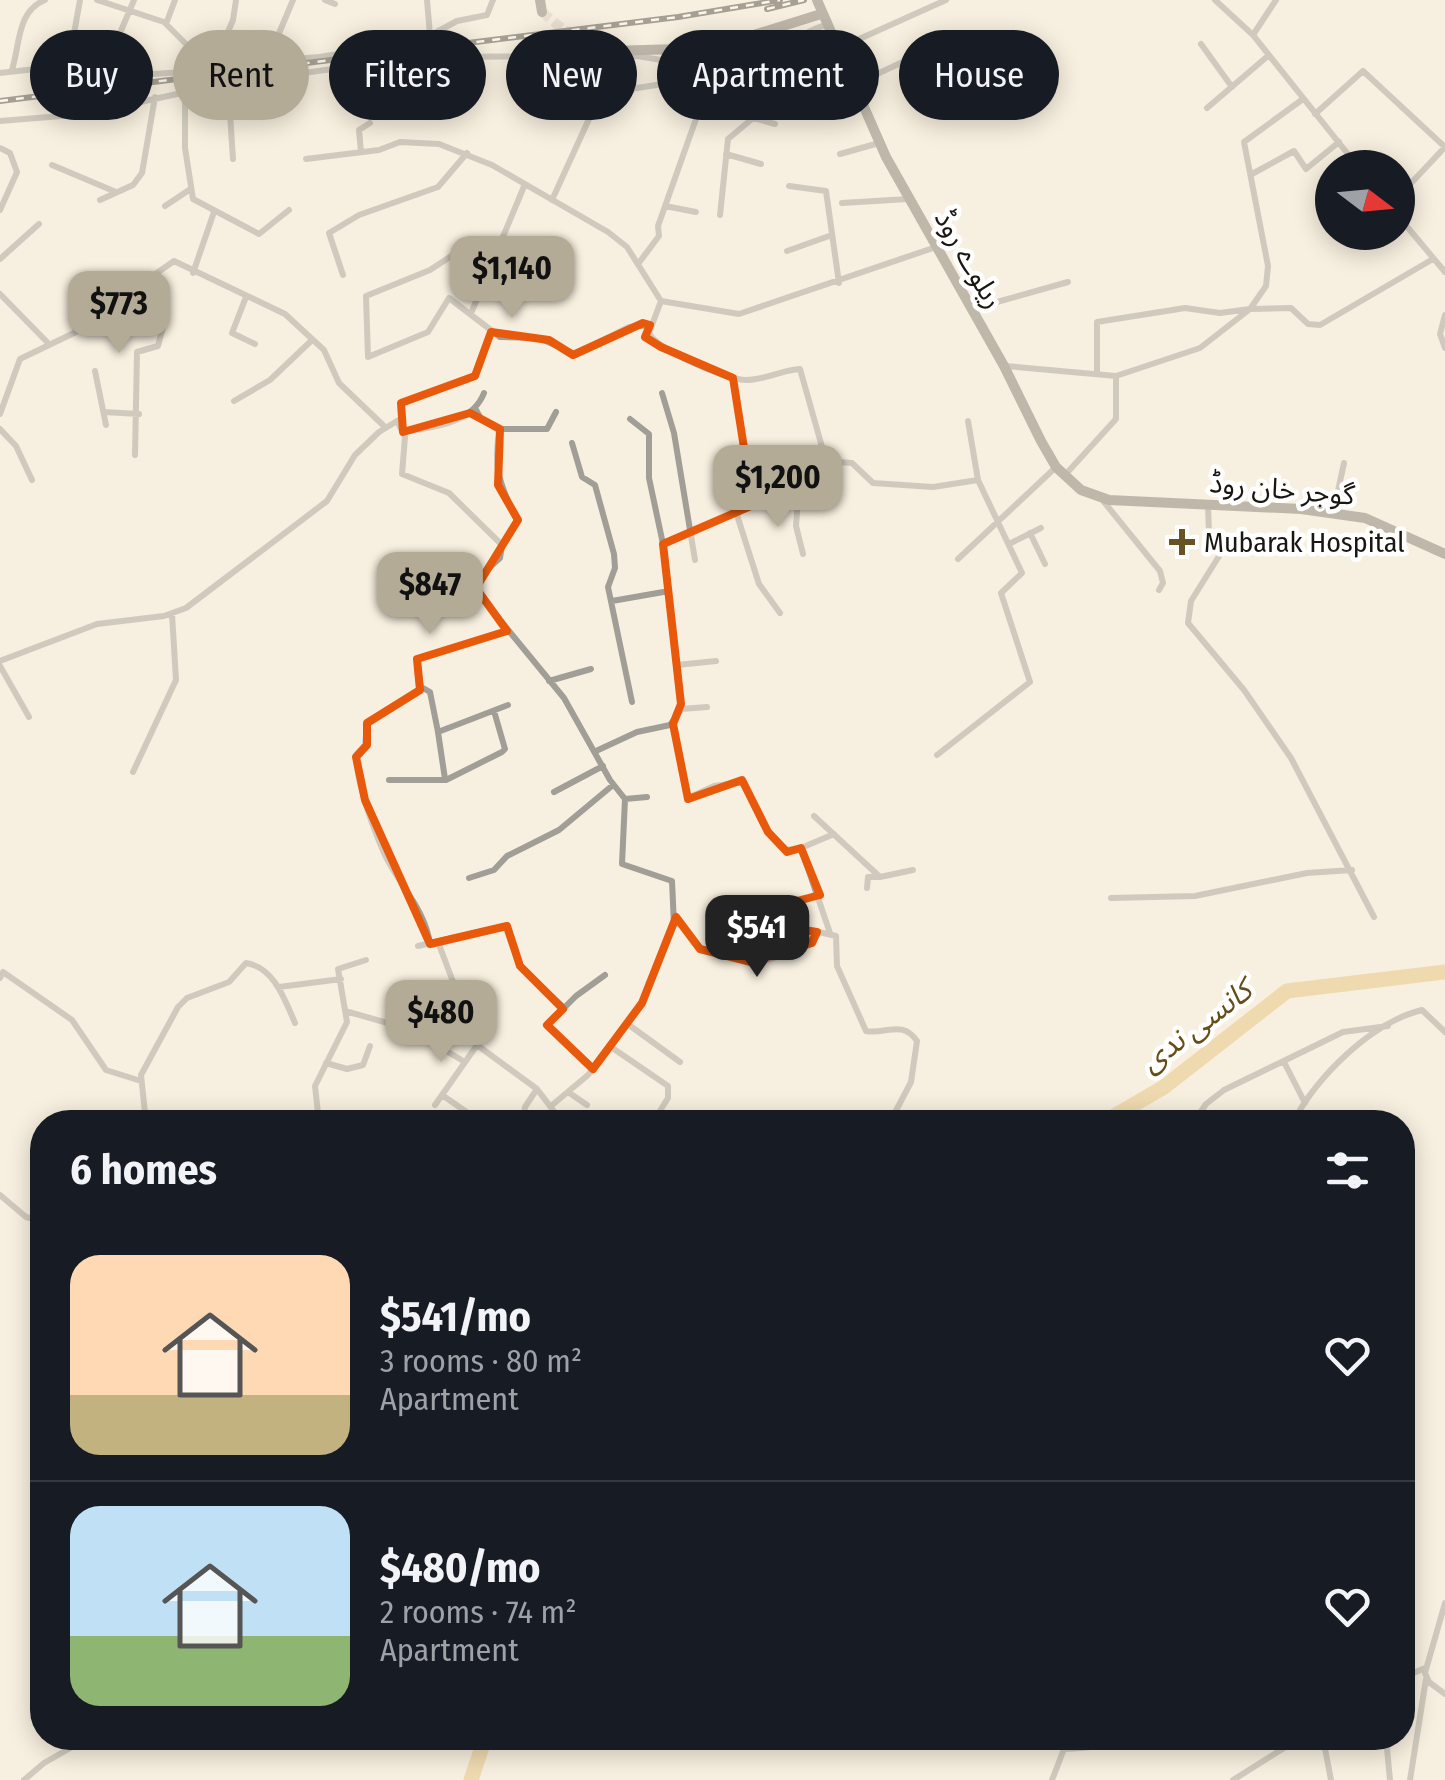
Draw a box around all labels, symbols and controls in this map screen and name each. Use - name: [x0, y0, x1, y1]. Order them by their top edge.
- chip: Buy: [30, 30, 153, 120]
- chip: Rent: [173, 30, 309, 120]
- chip: Filters: [329, 30, 486, 120]
- chip: New: [506, 30, 637, 120]
- chip: Apartment: [657, 30, 879, 120]
- chip: House: [899, 30, 1059, 120]
- north arrow: [1315, 150, 1415, 250]
- map controls: [1315, 150, 1415, 250]
- street label: ریلوے روڈ: [928, 204, 1010, 314]
- pin: $1,140: [431, 236, 593, 321]
- text: $1,140: [472, 249, 552, 287]
- pin: $773: [60, 271, 178, 356]
- text: $773: [90, 284, 148, 322]
- pin: $1,200: [697, 445, 859, 530]
- text: $1,200: [735, 458, 821, 496]
- street label: گوجر خان روڈ: [1208, 466, 1356, 512]
- place label: Mubarak Hospital: [1204, 526, 1405, 559]
- marker: Mubarak Hospital: [1169, 529, 1195, 555]
- pin: $847: [371, 552, 489, 637]
- text: $847: [399, 565, 461, 603]
- pin: $541: [698, 895, 816, 980]
- text: $541: [727, 908, 787, 946]
- water label: کانسی ندی: [1133, 969, 1263, 1080]
- pin: $480: [382, 980, 500, 1065]
- text: $480: [408, 993, 474, 1031]
- icon: filters: [1320, 1143, 1375, 1198]
- text: 6 homes: [70, 1145, 217, 1195]
- text: $541/mo: [380, 1292, 531, 1342]
- icon: home: [150, 1295, 270, 1415]
- icon: heart: [1320, 1328, 1375, 1383]
- text: 3 rooms · 80 m²: [380, 1342, 582, 1380]
- text: Apartment: [380, 1380, 519, 1418]
- text: $480/mo: [380, 1543, 540, 1593]
- icon: home: [150, 1546, 270, 1666]
- icon: heart: [1320, 1579, 1375, 1634]
- text: 2 rooms · 74 m²: [380, 1593, 577, 1631]
- text: Apartment: [380, 1631, 519, 1669]

